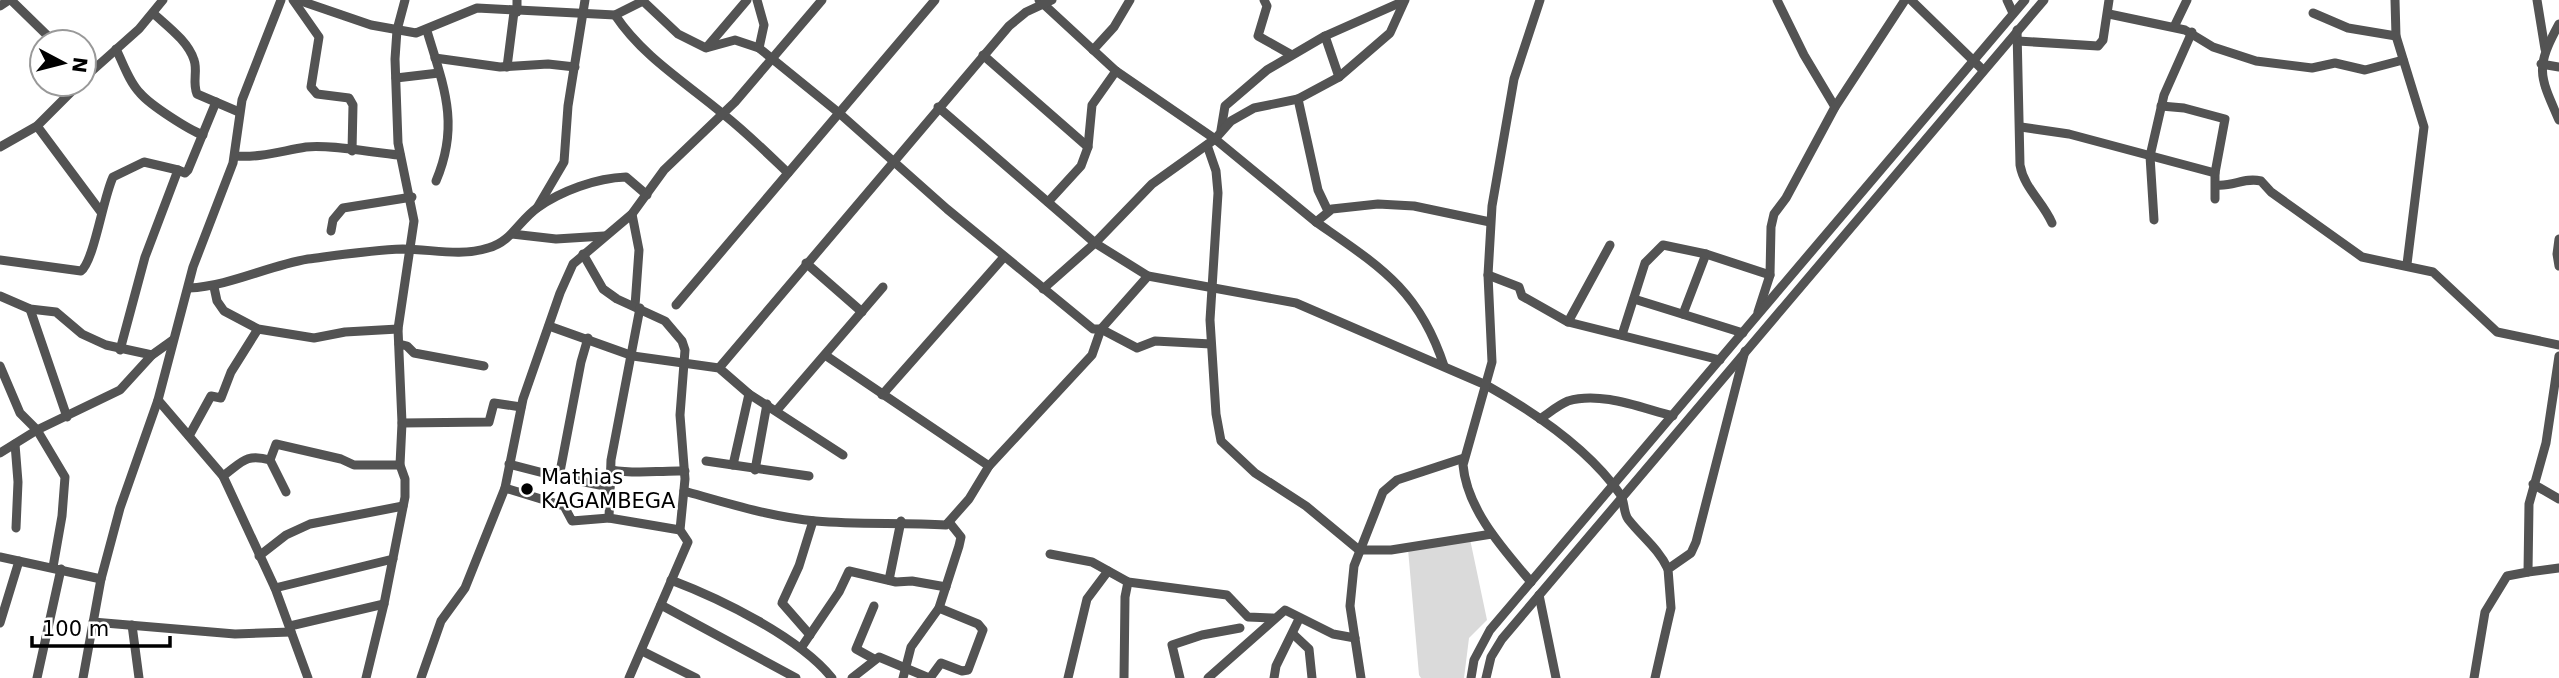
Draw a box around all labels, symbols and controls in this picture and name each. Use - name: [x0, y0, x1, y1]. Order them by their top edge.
- north arrow: [28, 28, 98, 98]
- text: N: [68, 56, 92, 74]
- place label: Mathias KAGAMBEGA: [541, 465, 676, 513]
- marker: Mathias KAGAMBEGA: [519, 481, 535, 497]
- scale bar: [32, 604, 170, 648]
- text: 100 m: [42, 617, 109, 641]

